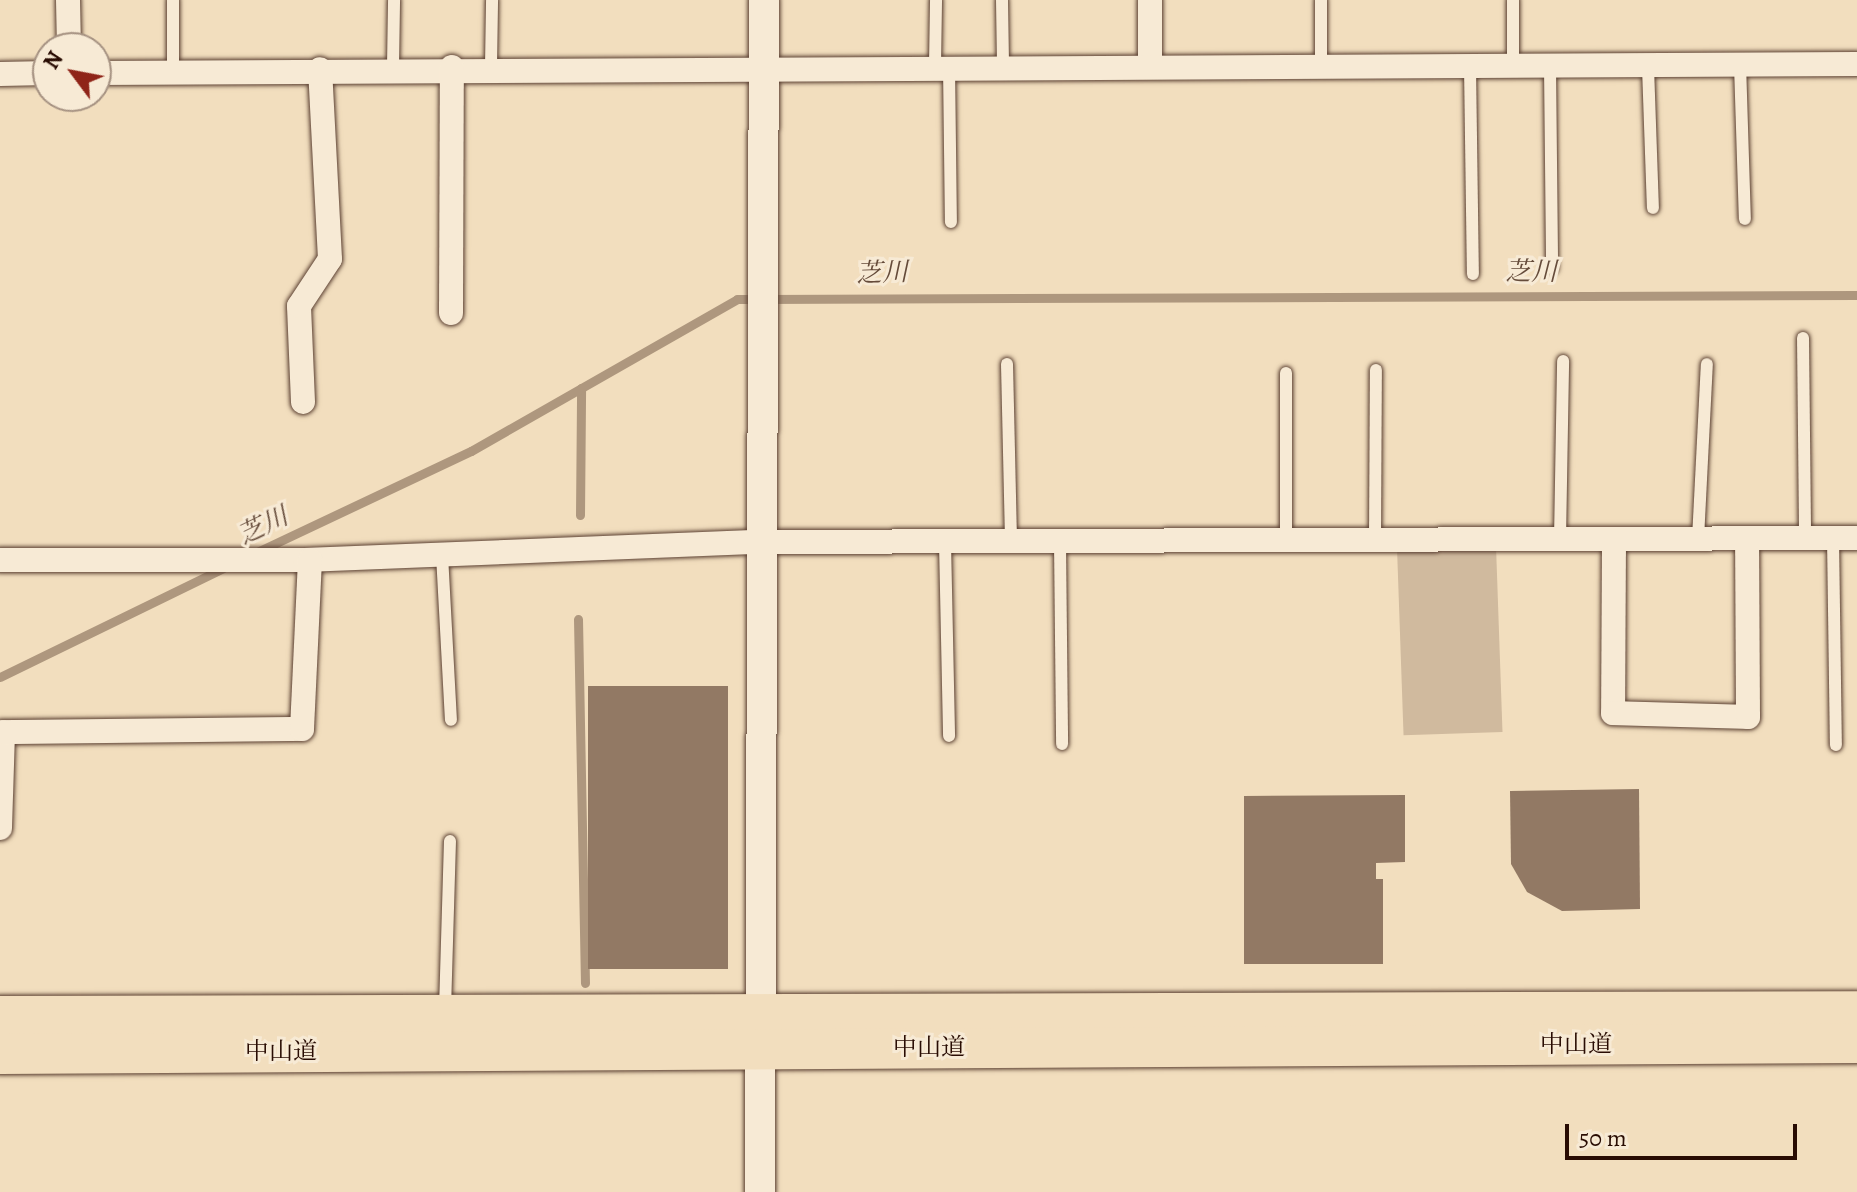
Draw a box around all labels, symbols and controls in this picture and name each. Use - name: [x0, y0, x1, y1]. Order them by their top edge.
- north arrow: [32, 32, 112, 112]
- text: N: [36, 46, 70, 75]
- water label: 芝川: [1505, 256, 1557, 288]
- water label: 芝川: [855, 257, 909, 289]
- water label: 芝川: [233, 501, 293, 551]
- street label: 中山道: [1540, 1031, 1612, 1059]
- street label: 中山道: [893, 1034, 965, 1062]
- street label: 中山道: [245, 1038, 317, 1066]
- scale bar: [1569, 1108, 1801, 1158]
- text: 50 m: [1579, 1122, 1627, 1154]

